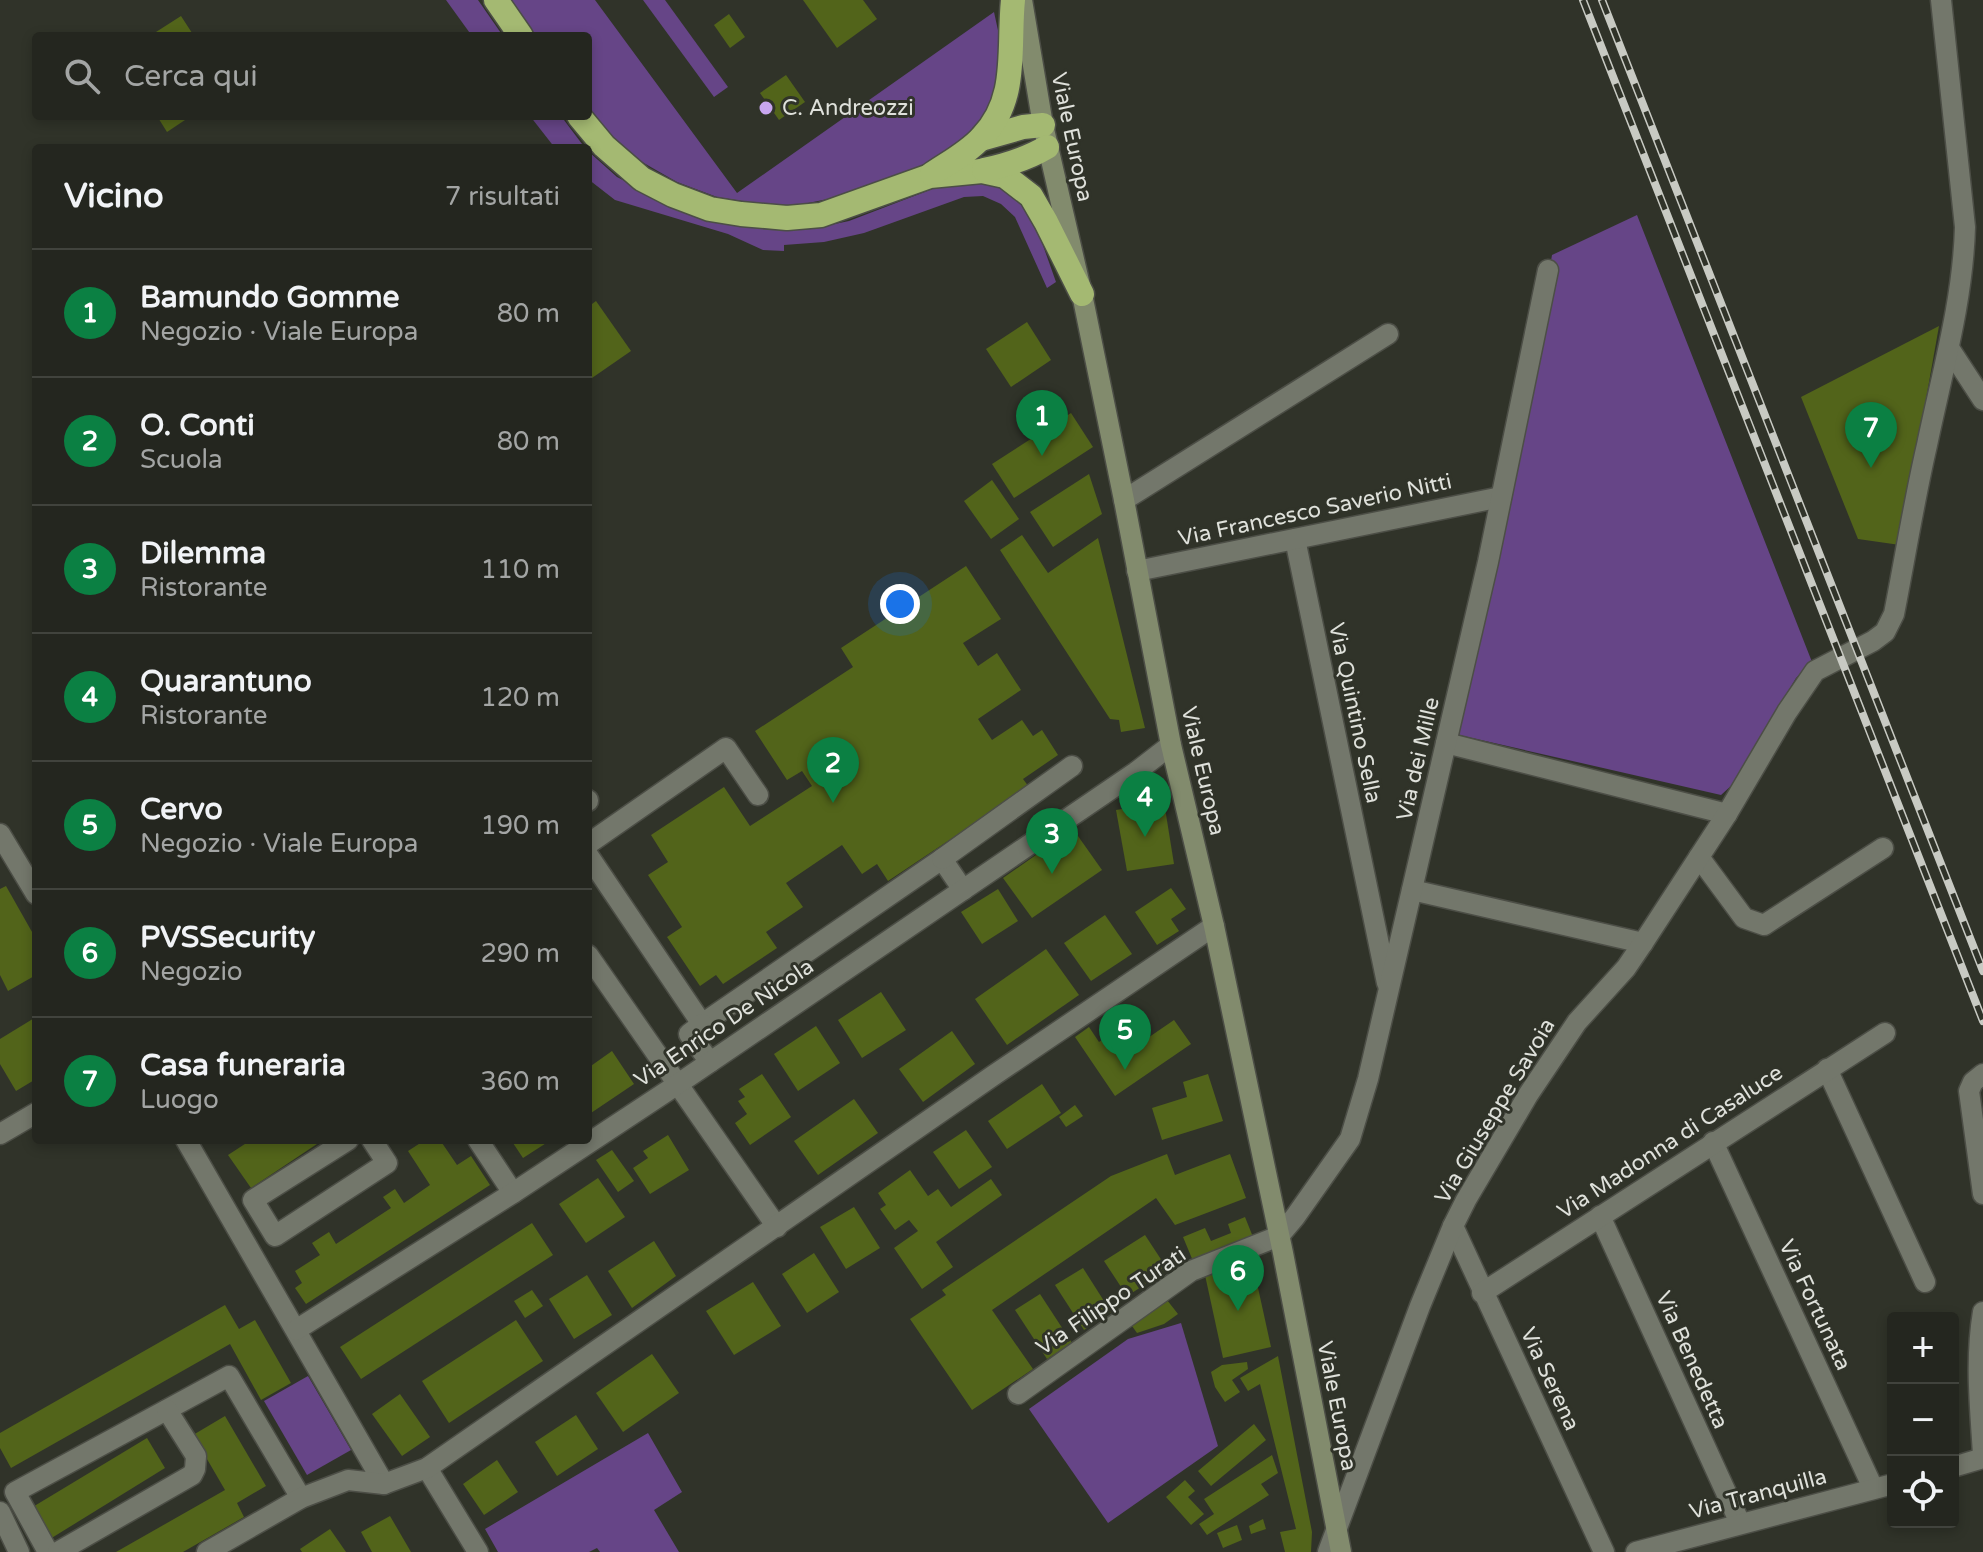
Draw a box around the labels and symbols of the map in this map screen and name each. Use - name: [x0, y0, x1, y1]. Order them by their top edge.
- street label: Viale Europa: [1046, 70, 1098, 204]
- place label: C. Andreozzi: [782, 95, 914, 121]
- marker: C. Andreozzi: [757, 99, 775, 117]
- pin: 1: [1016, 390, 1068, 456]
- pin: 7: [1845, 402, 1897, 468]
- street label: Via Francesco Saverio Nitti: [1176, 468, 1454, 552]
- your location: [880, 584, 920, 624]
- street label: Via Quintino Sella: [1323, 620, 1387, 806]
- street label: Via dei Mille: [1391, 695, 1445, 823]
- street label: Viale Europa: [1176, 704, 1230, 838]
- pin: 2: [807, 737, 859, 803]
- pin: 4: [1119, 771, 1171, 837]
- pin: 3: [1026, 808, 1078, 874]
- street label: Via Enrico De Nicola: [629, 953, 819, 1093]
- pin: 5: [1099, 1004, 1151, 1070]
- street label: Via Giuseppe Savoia: [1429, 1014, 1561, 1208]
- street label: Via Madonna di Casaluce: [1553, 1059, 1787, 1225]
- street label: Via Fortunata: [1773, 1236, 1857, 1374]
- street label: Via Filippo Turati: [1031, 1241, 1191, 1361]
- pin: 6: [1212, 1245, 1264, 1311]
- street label: Via Benedetta: [1650, 1287, 1734, 1433]
- street label: Via Serena: [1515, 1323, 1585, 1435]
- street label: Viale Europa: [1312, 1339, 1362, 1473]
- street label: Via Tranquilla: [1687, 1463, 1829, 1525]

